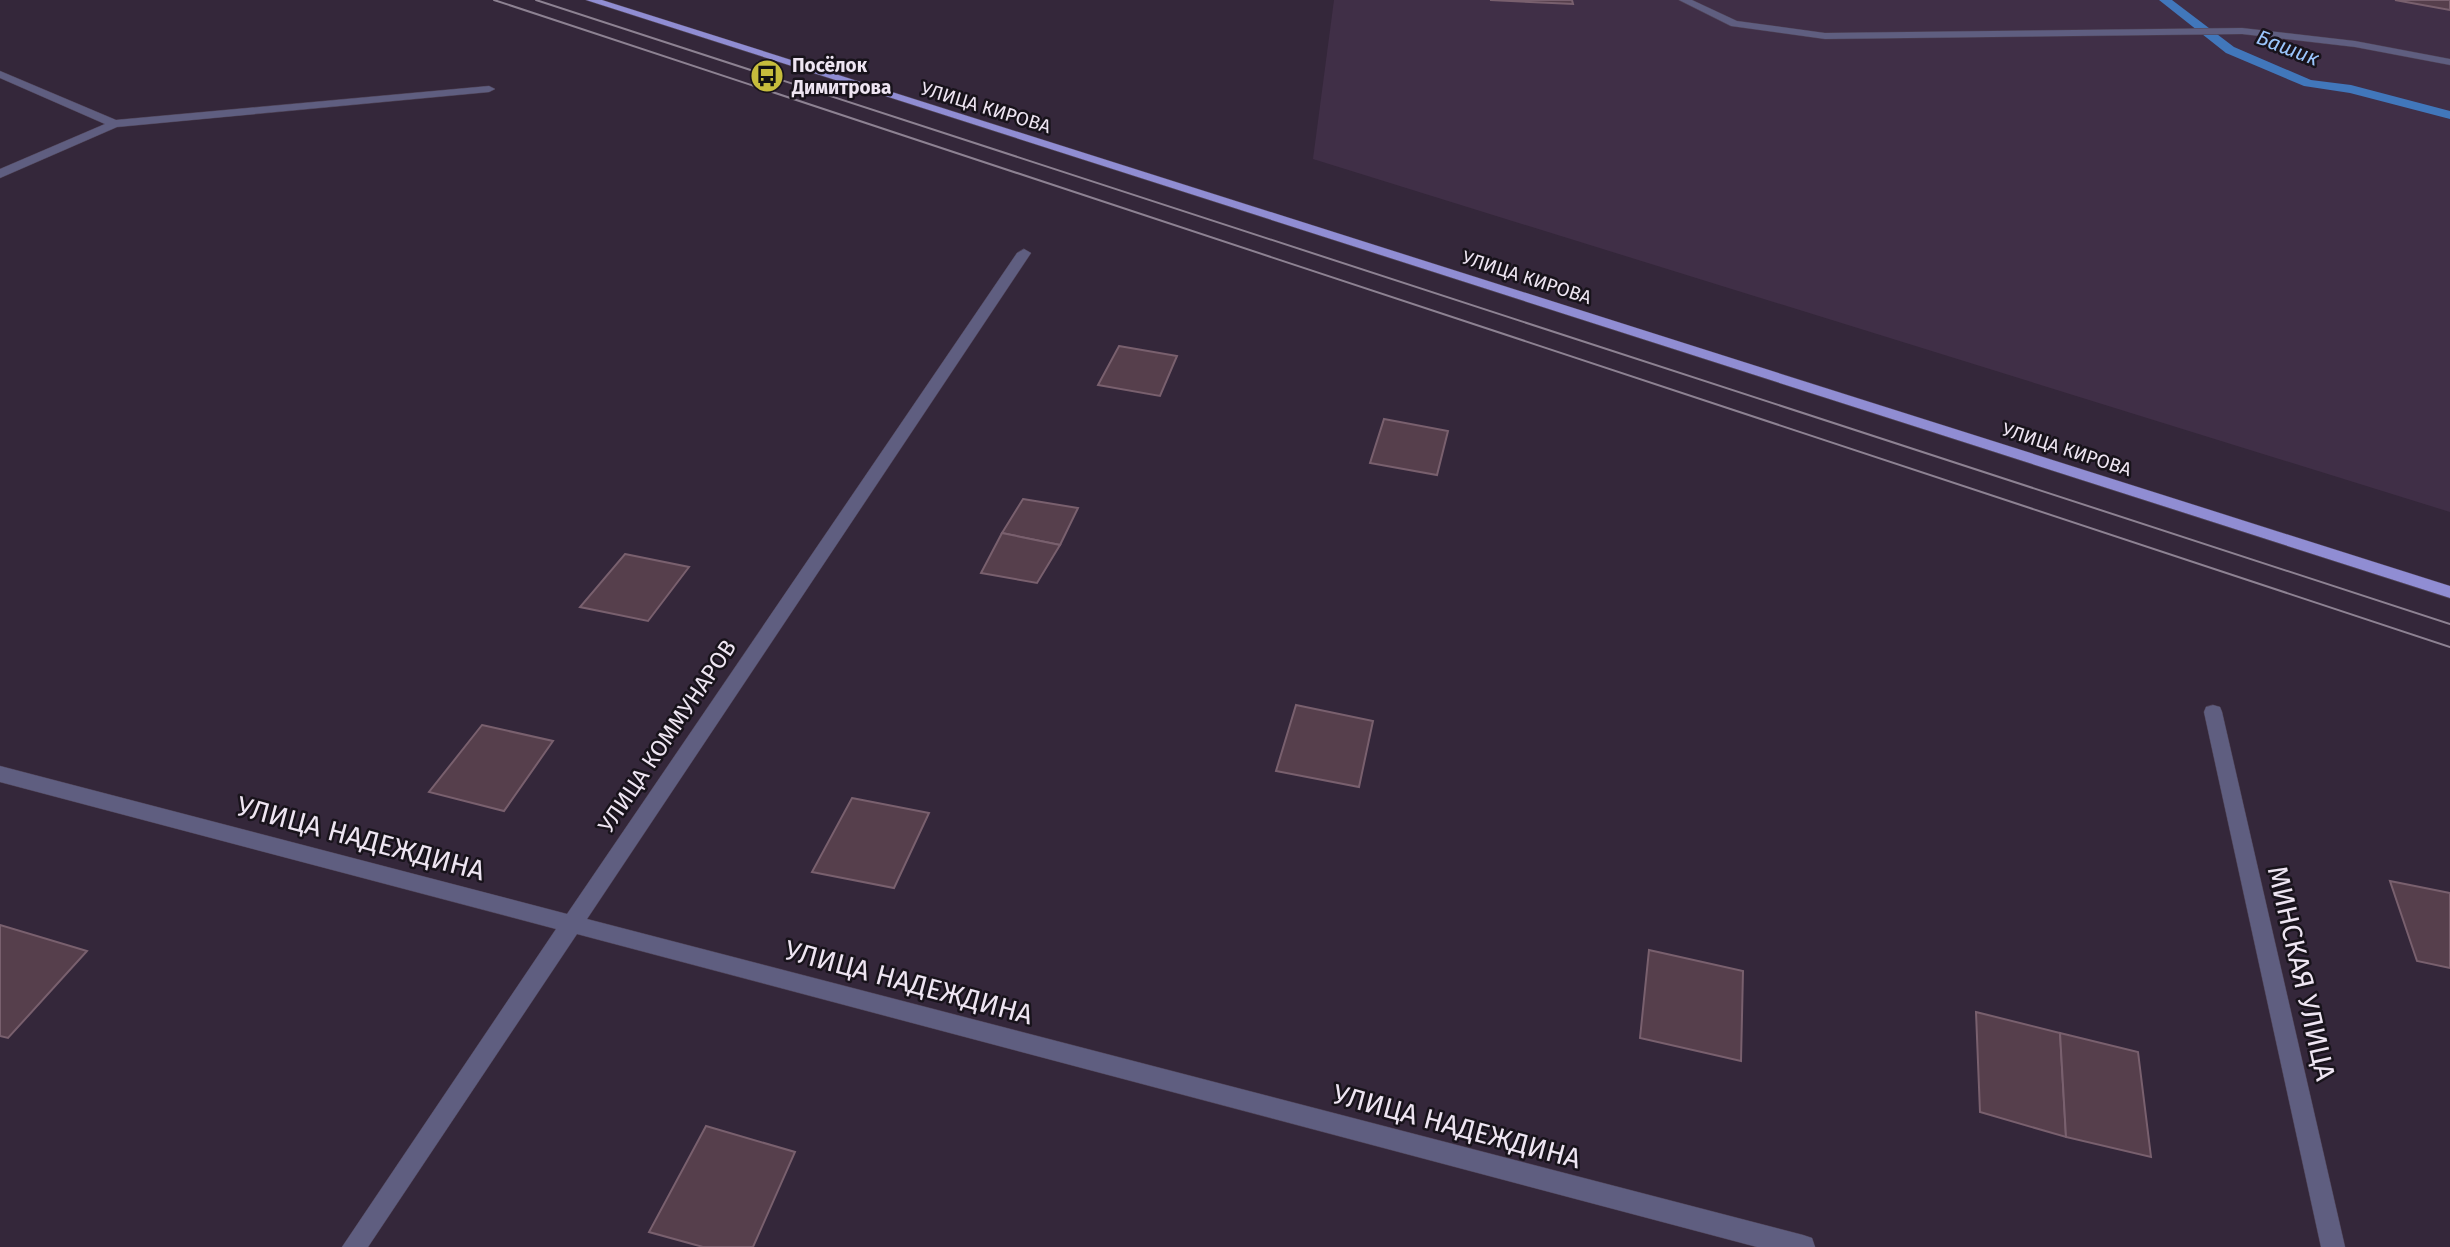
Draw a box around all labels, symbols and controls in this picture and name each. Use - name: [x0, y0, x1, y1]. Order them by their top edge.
- water label: Башик: [2253, 24, 2323, 72]
- place label: Посёлок Димитрова: [791, 54, 891, 99]
- bus stop icon: Посёлок Димитрова: [748, 57, 786, 95]
- street label: УЛИЦА КИРОВА: [918, 77, 1054, 138]
- street label: УЛИЦА КИРОВА: [1459, 246, 1595, 309]
- street label: УЛИЦА КИРОВА: [1999, 418, 2135, 481]
- street label: УЛИЦА КОММУНАРОВ: [592, 634, 742, 838]
- street label: УЛИЦА НАДЕЖДИНА: [233, 789, 489, 888]
- street label: МИНСКАЯ УЛИЦА: [2261, 863, 2342, 1084]
- street label: УЛИЦА НАДЕЖДИНА: [781, 933, 1037, 1032]
- street label: УЛИЦА НАДЕЖДИНА: [1329, 1077, 1585, 1176]

